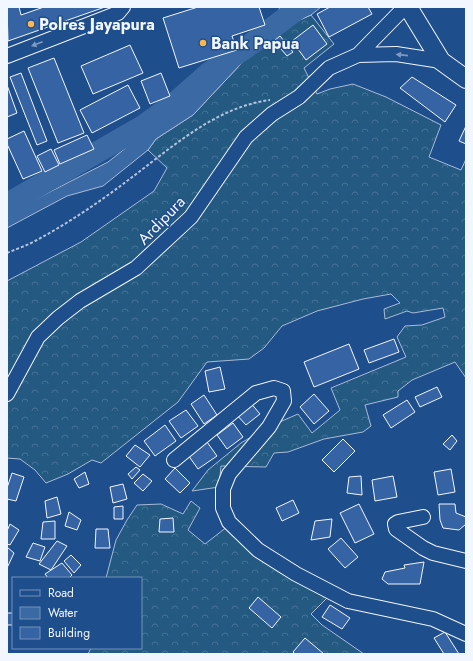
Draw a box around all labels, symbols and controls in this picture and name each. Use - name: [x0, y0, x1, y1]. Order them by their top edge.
- place label: Polres Jayapura: [39, 13, 155, 36]
- marker: Polres Jayapura: [26, 19, 36, 29]
- place label: Bank Papua: [211, 32, 299, 55]
- marker: Bank Papua: [198, 38, 208, 48]
- one-way arrow: [30, 42, 42, 48]
- one-way arrow: [396, 52, 408, 58]
- street label: Ardipura: [132, 191, 190, 250]
- legend: [12, 577, 142, 649]
- text: Road: [48, 584, 74, 602]
- text: Water: [48, 604, 79, 622]
- text: Building: [48, 624, 90, 642]

